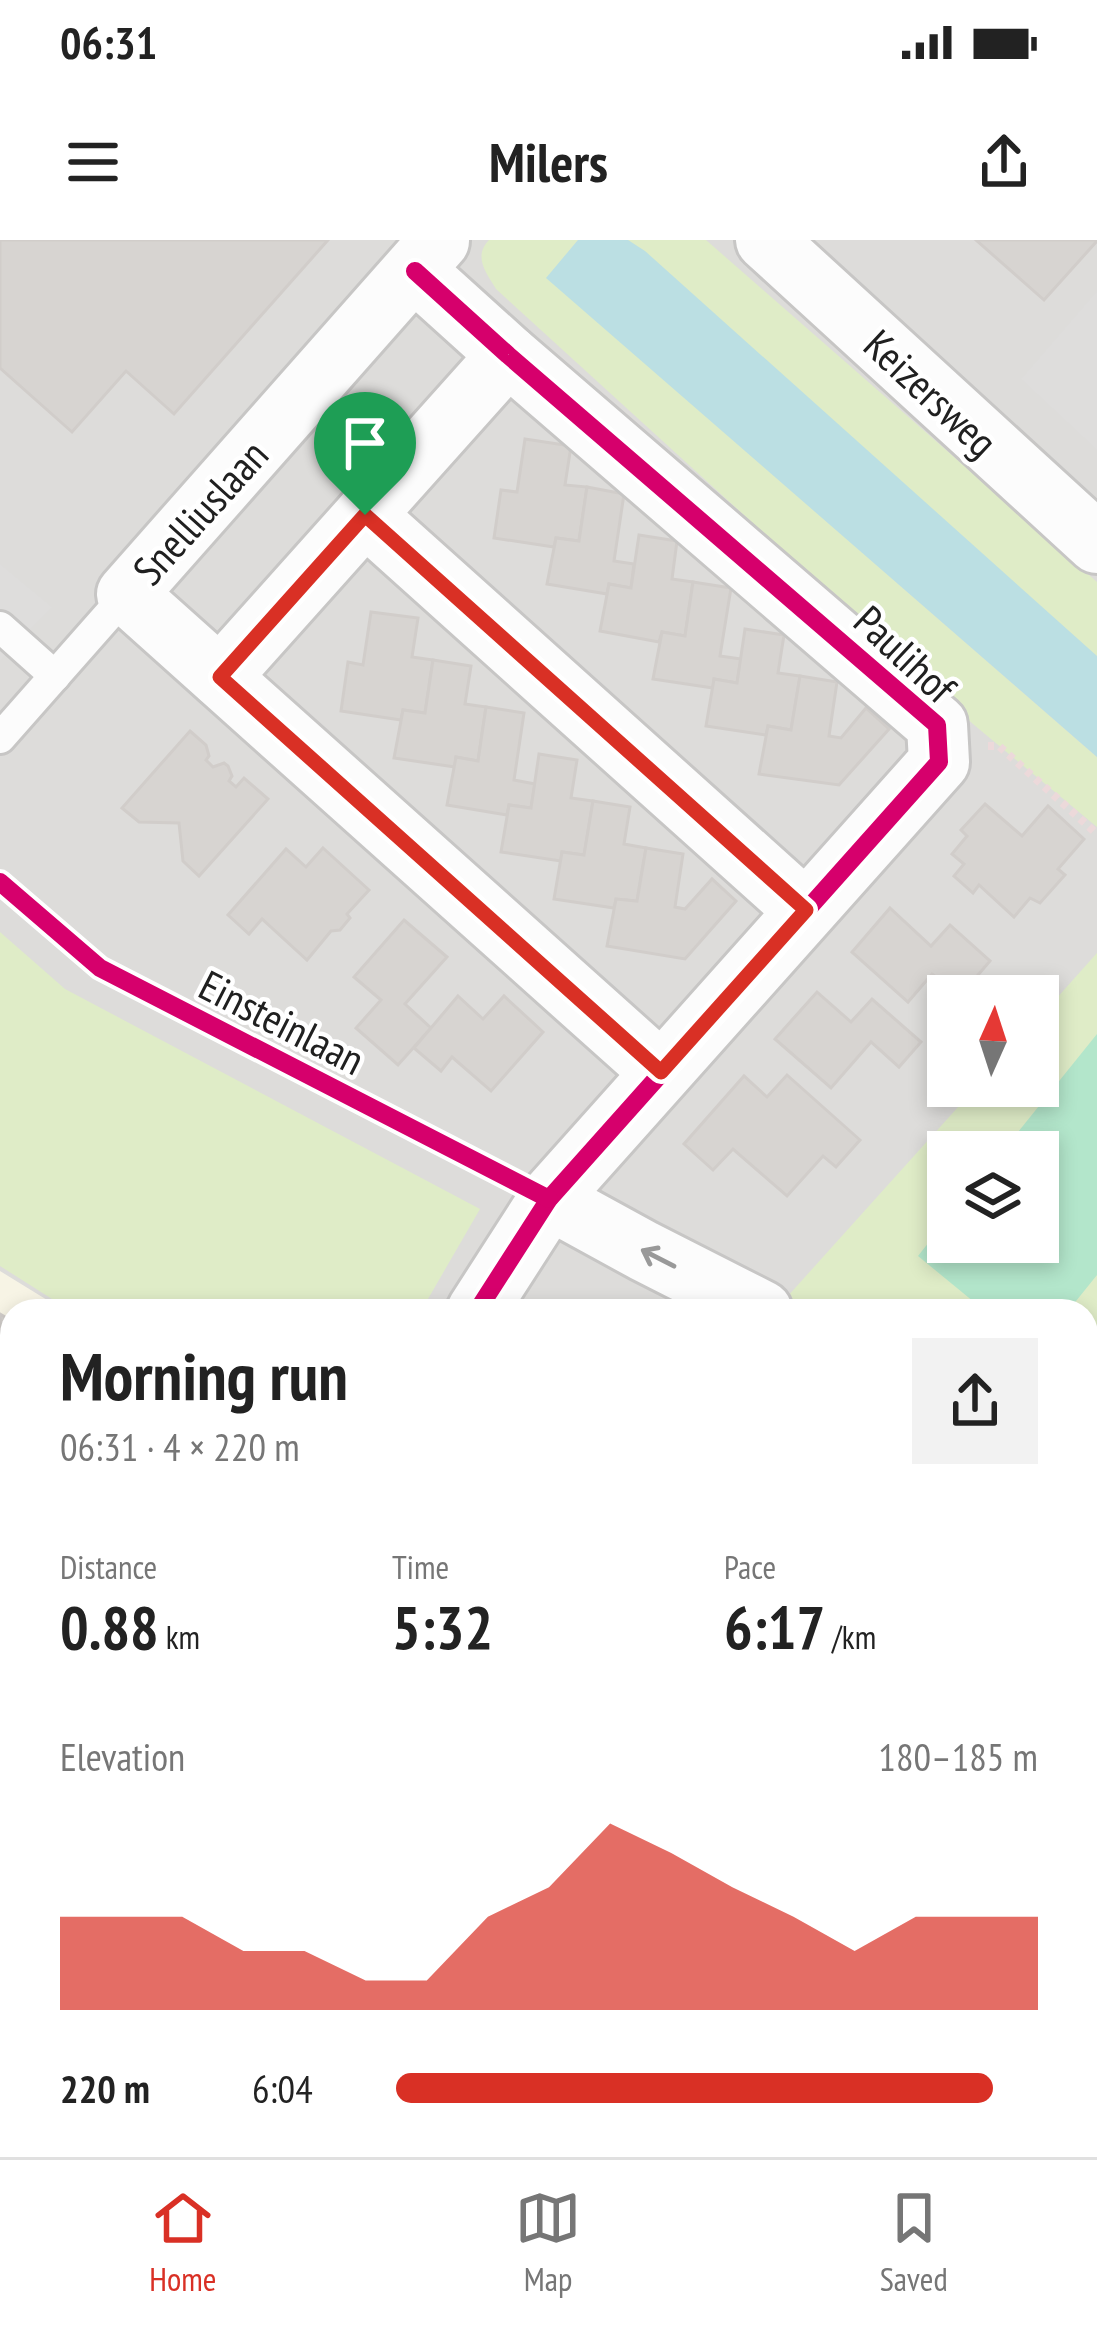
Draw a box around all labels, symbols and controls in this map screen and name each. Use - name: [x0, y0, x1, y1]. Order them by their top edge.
- text: 06:31: [60, 13, 157, 71]
- text: Milers: [489, 127, 608, 197]
- icon: menu: [60, 129, 126, 195]
- icon: share: [971, 129, 1037, 195]
- street label: Keizersweg: [853, 317, 1009, 469]
- pin: [314, 392, 416, 515]
- icon: arrive: [332, 410, 398, 476]
- street label: Snelliuslaan: [120, 428, 280, 596]
- street label: Paulihof: [843, 593, 969, 716]
- street label: Einsteinlaan: [190, 957, 374, 1087]
- north arrow: [927, 975, 1059, 1107]
- map controls: [927, 975, 1059, 1263]
- button: layers: [927, 1131, 1059, 1263]
- one-way arrow: [641, 1246, 676, 1269]
- text: Morning run: [60, 1333, 348, 1418]
- button: share: [912, 1338, 1038, 1464]
- text: 06:31 · 4 × 220 m: [60, 1421, 300, 1472]
- text: Distance: [60, 1545, 157, 1588]
- text: Time: [392, 1545, 449, 1588]
- text: Pace: [724, 1545, 776, 1588]
- text: 0.88: [60, 1588, 159, 1666]
- text: 5:32: [392, 1588, 493, 1666]
- text: 6:17: [724, 1588, 825, 1666]
- text: km: [159, 1615, 200, 1658]
- text: /km: [825, 1615, 876, 1658]
- text: Elevation: [60, 1731, 185, 1782]
- text: 180–185 m: [878, 1731, 1038, 1782]
- text: 220 m: [60, 2063, 150, 2114]
- text: 6:04: [252, 2063, 313, 2114]
- tab: Home: [149, 2185, 216, 2300]
- tab: Map: [515, 2185, 581, 2300]
- tab: Saved: [880, 2185, 948, 2300]

